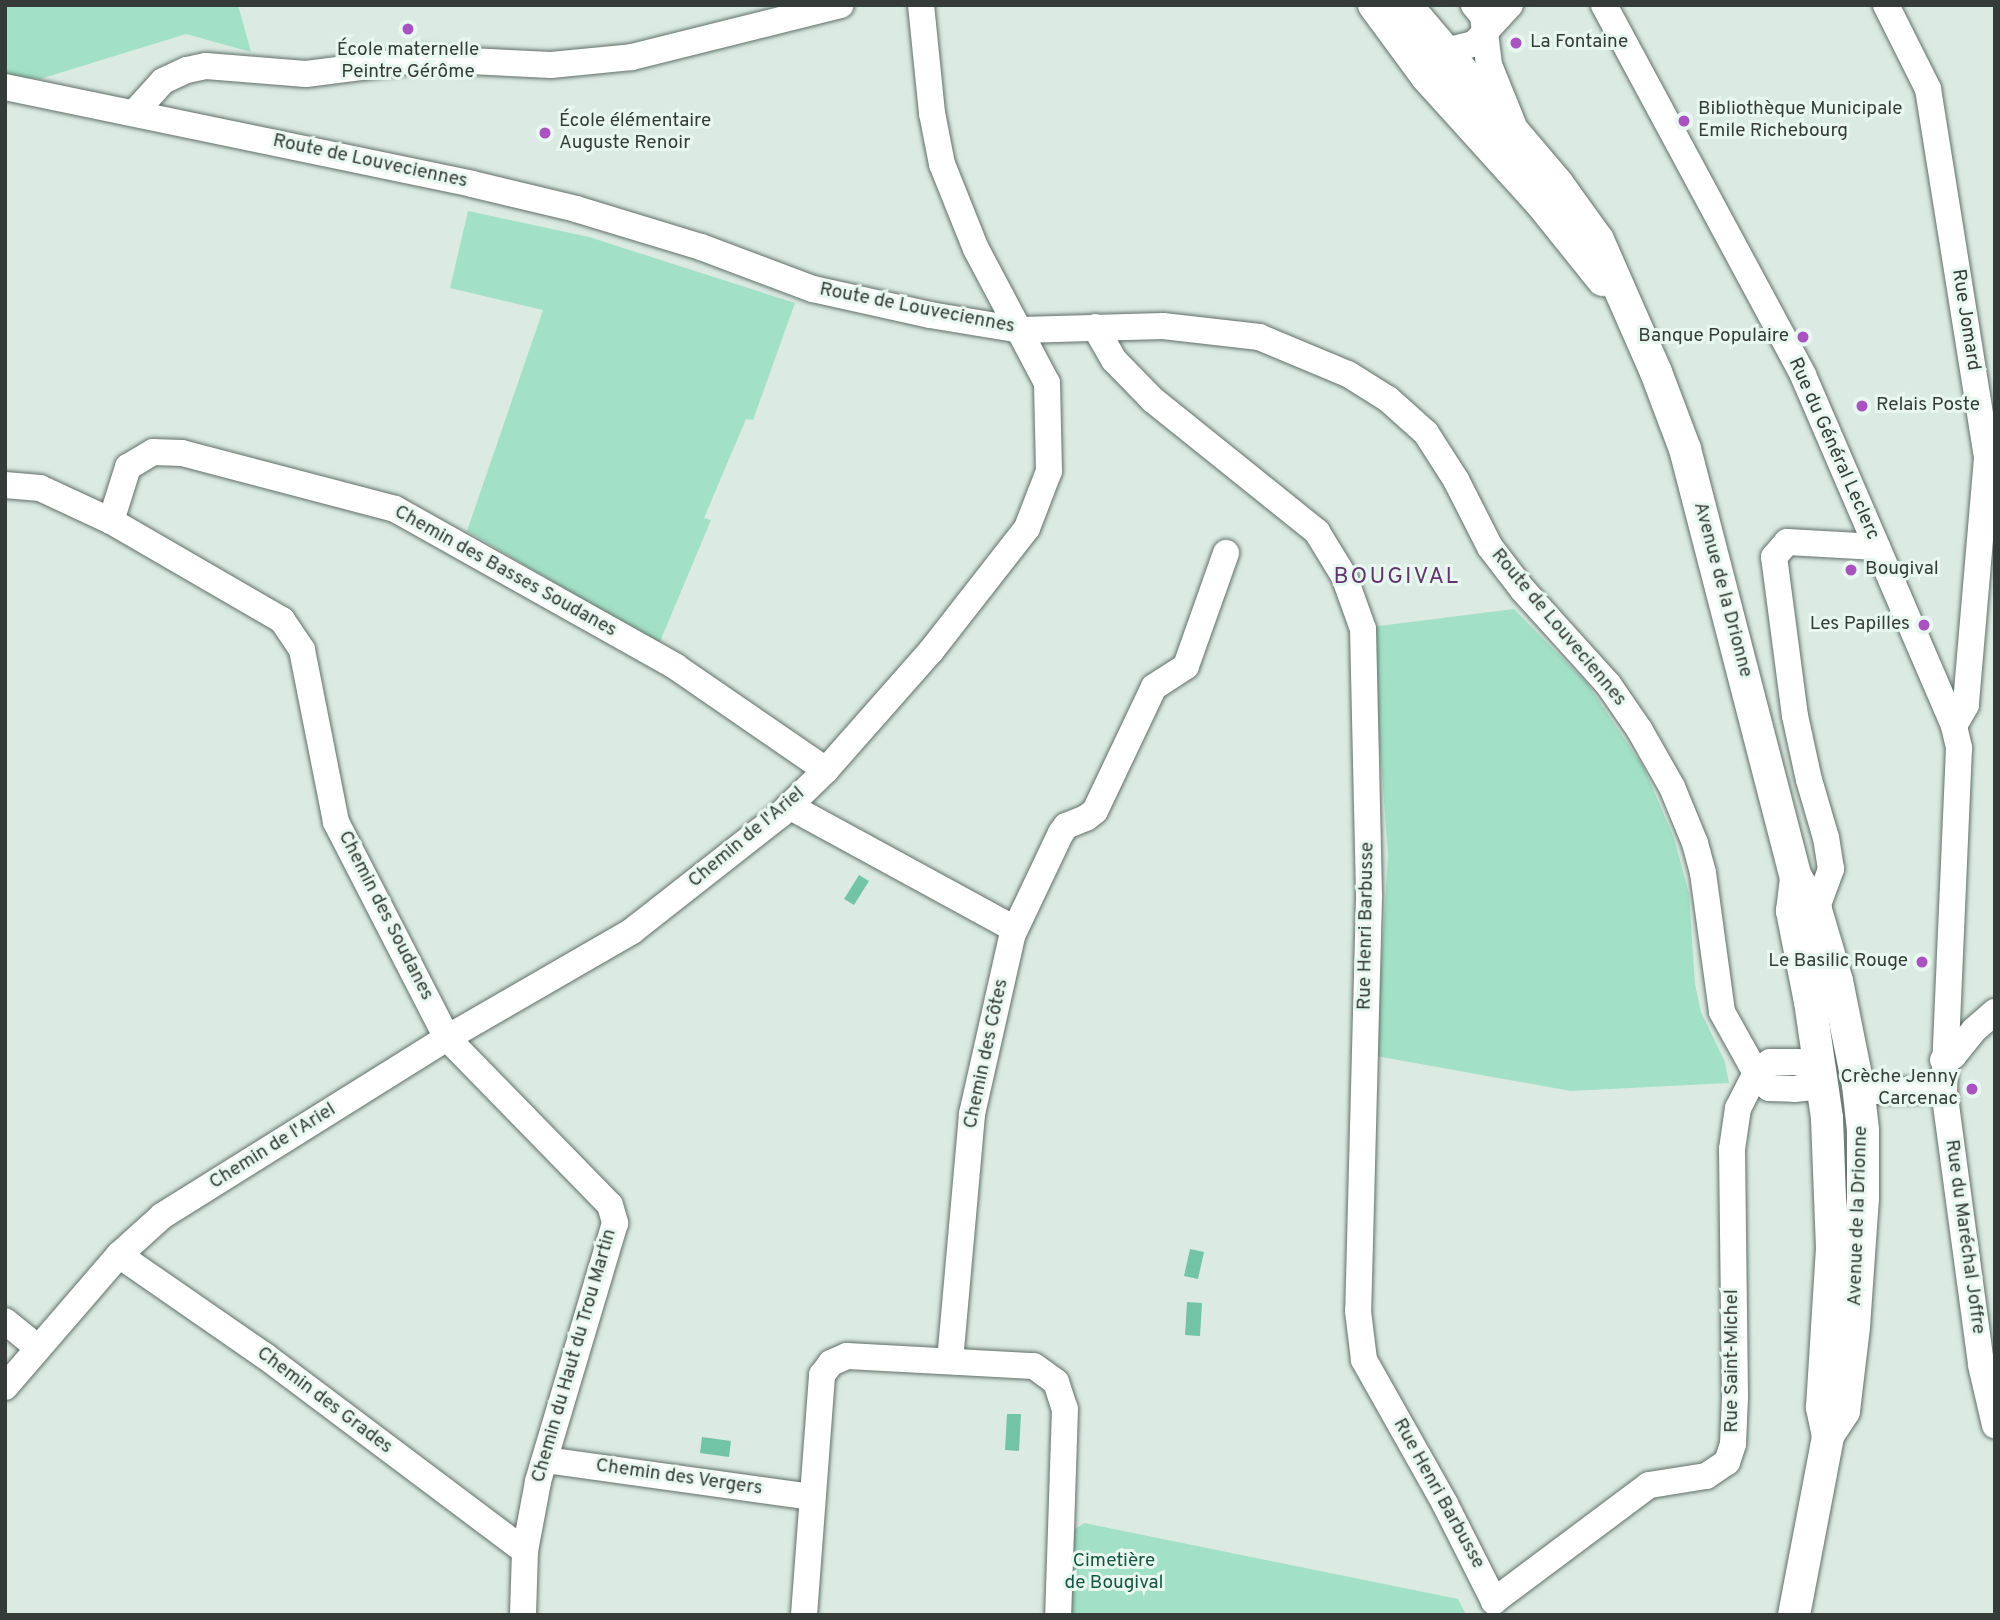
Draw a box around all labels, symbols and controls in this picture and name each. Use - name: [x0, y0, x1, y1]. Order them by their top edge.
- marker: École maternelle Peintre Gérôme: [400, 21, 416, 37]
- place label: La Fontaine: [1530, 32, 1628, 54]
- marker: La Fontaine: [1508, 35, 1524, 51]
- place label: École maternelle Peintre Gérôme: [337, 40, 479, 84]
- place label: Bibliothèque Municipale Emile Richebourg: [1698, 99, 1902, 143]
- place label: École élémentaire Auguste Renoir: [559, 111, 711, 155]
- marker: Bibliothèque Municipale Emile Richebourg: [1676, 113, 1692, 129]
- marker: École élémentaire Auguste Renoir: [537, 125, 553, 141]
- street label: Route de Louveciennes: [271, 130, 469, 194]
- street label: Rue Jomard: [1946, 268, 1984, 372]
- street label: Route de Louveciennes: [817, 279, 1017, 339]
- place label: Banque Populaire: [1638, 326, 1789, 348]
- marker: Banque Populaire: [1795, 329, 1811, 345]
- street label: Rue du Général Leclerc: [1783, 354, 1883, 544]
- place label: Relais Poste: [1876, 395, 1980, 417]
- marker: Relais Poste: [1854, 398, 1870, 414]
- street label: Avenue de la Drionne: [1688, 500, 1756, 680]
- street label: Chemin des Basses Soudanes: [390, 501, 620, 643]
- street label: Route de Louveciennes: [1485, 545, 1631, 711]
- place label: Bougival: [1865, 559, 1939, 581]
- marker: Bougival: [1843, 562, 1859, 578]
- district label: BOUGIVAL: [1335, 564, 1459, 592]
- place label: Les Papilles: [1810, 614, 1910, 636]
- marker: Les Papilles: [1916, 617, 1932, 633]
- street label: Chemin de l'Ariel: [684, 783, 810, 893]
- street label: Chemin des Soudanes: [332, 828, 438, 1004]
- street label: Rue Henri Barbusse: [1354, 842, 1380, 1010]
- place label: Le Basilic Rouge: [1768, 951, 1908, 973]
- marker: Le Basilic Rouge: [1914, 954, 1930, 970]
- street label: Chemin des Côtes: [960, 977, 1014, 1131]
- place label: Crèche Jenny Carcenac: [1840, 1067, 1958, 1111]
- marker: Crèche Jenny Carcenac: [1964, 1081, 1980, 1097]
- street label: Chemin de l'Ariel: [206, 1099, 340, 1195]
- street label: Avenue de la Drionne: [1844, 1125, 1874, 1307]
- street label: Rue du Maréchal Joffre: [1939, 1138, 1989, 1336]
- street label: Chemin du Haut du Trou Martin: [528, 1226, 622, 1486]
- street label: Rue Saint-Michel: [1722, 1289, 1744, 1433]
- street label: Chemin des Grades: [252, 1343, 396, 1459]
- street label: Rue Henri Barbusse: [1387, 1415, 1489, 1573]
- street label: Chemin des Vergers: [594, 1455, 764, 1501]
- park label: Cimetière de Bougival: [1064, 1551, 1164, 1595]

